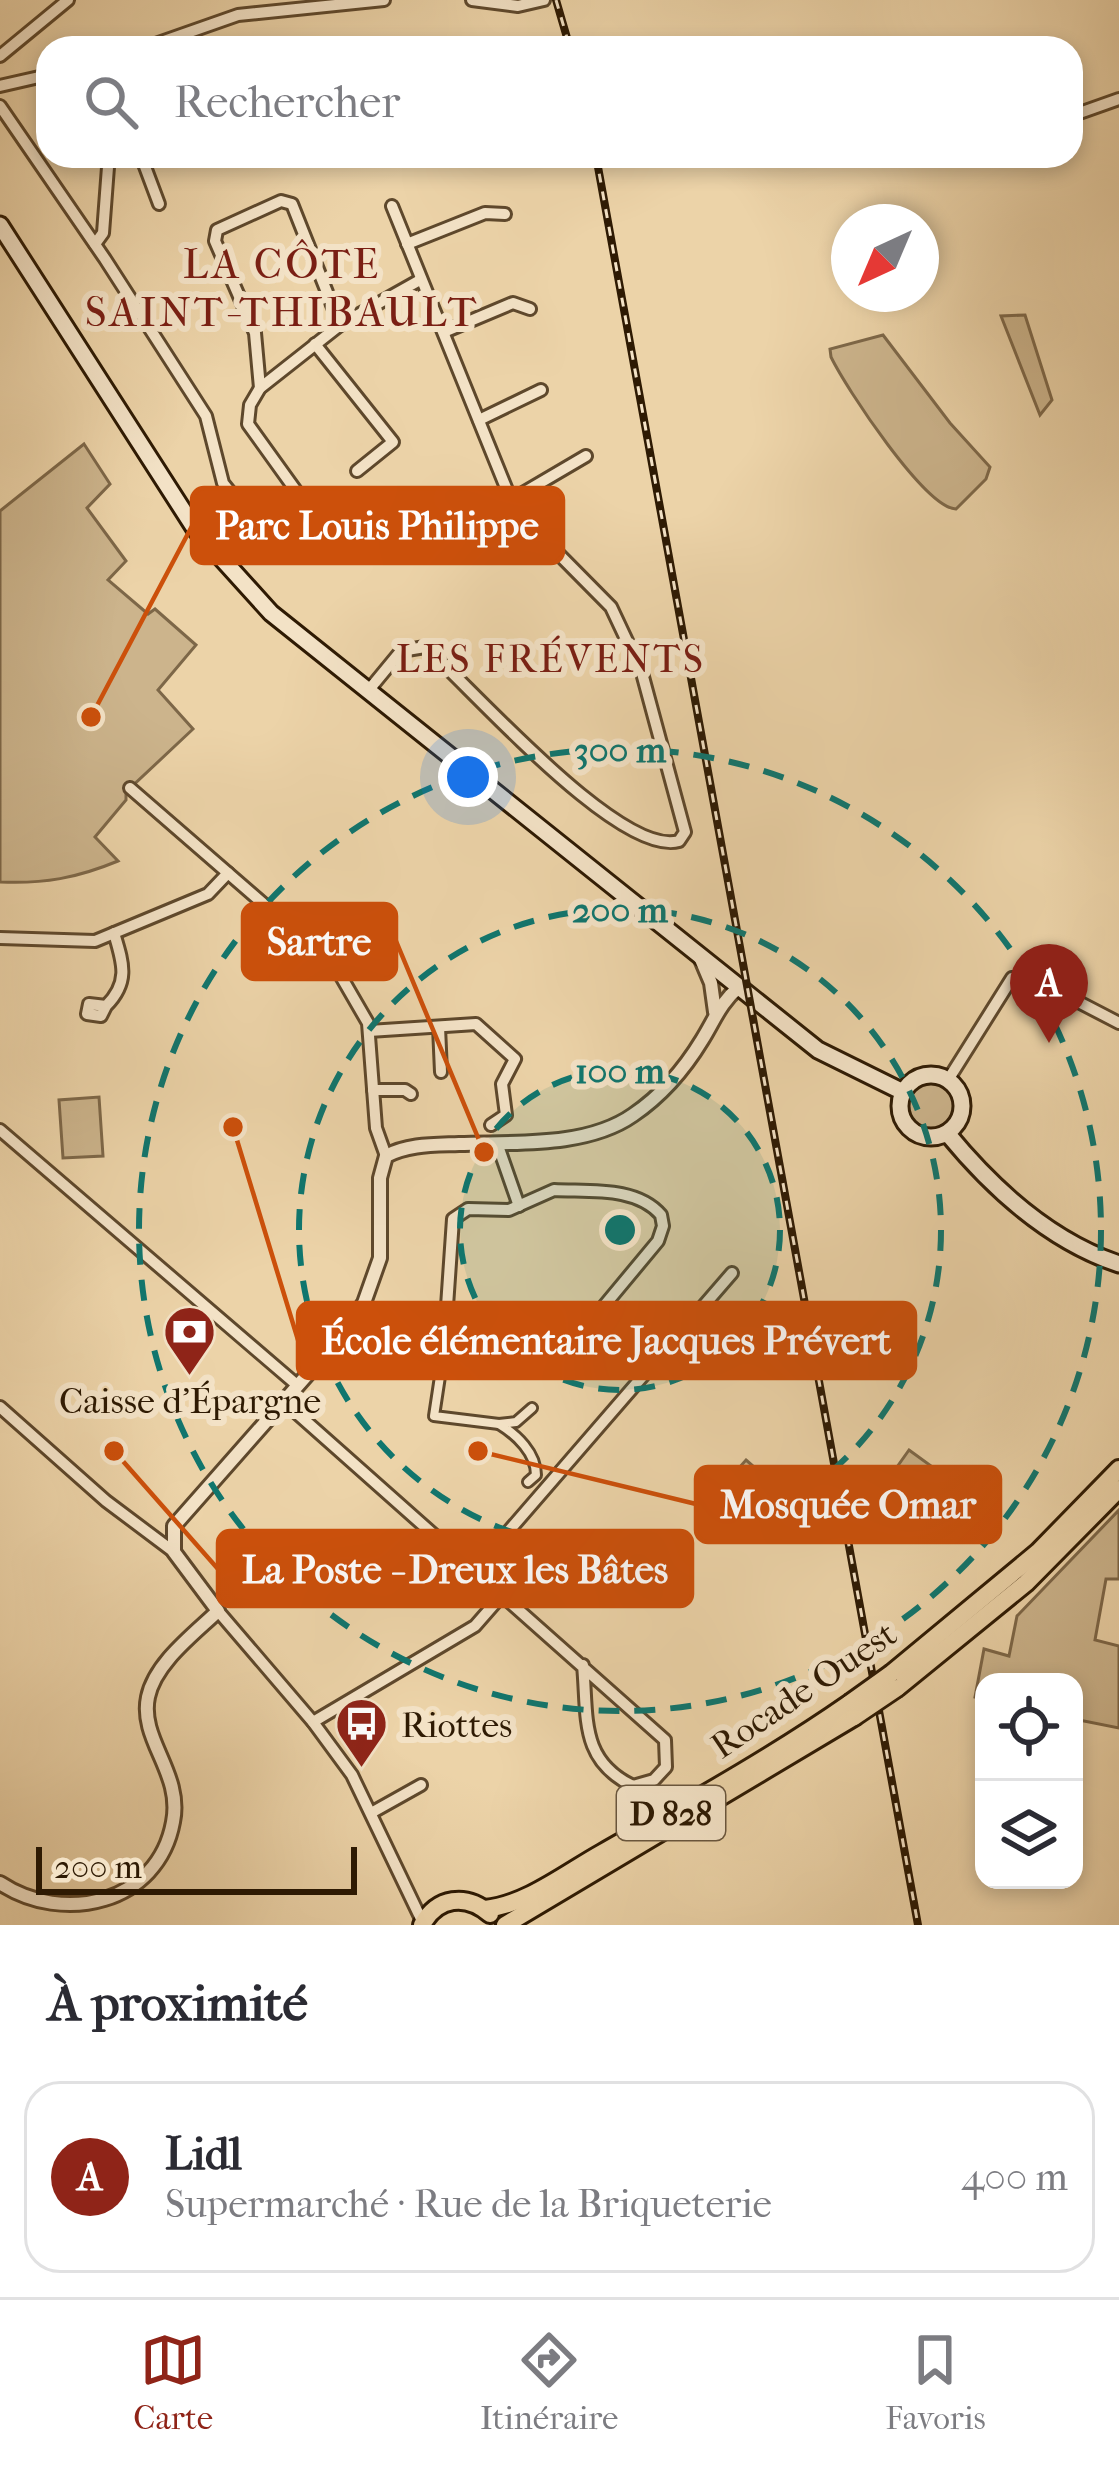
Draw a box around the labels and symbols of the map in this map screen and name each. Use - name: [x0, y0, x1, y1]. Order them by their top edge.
- north arrow: [831, 204, 939, 312]
- district label: LA CÔTE SAINT-THIBAULT: [85, 239, 479, 337]
- callout: Parc Louis Philippe: [192, 488, 563, 563]
- text: Parc Louis Philippe: [215, 503, 539, 549]
- district label: LES FRÉVENTS: [396, 635, 706, 682]
- text: 300 m: [574, 729, 667, 771]
- your location: [438, 747, 498, 807]
- text: 200 m: [572, 889, 669, 931]
- callout: Sartre: [243, 904, 396, 979]
- text: Sartre: [267, 919, 371, 965]
- pin: A: [1010, 944, 1088, 1043]
- text: 100 m: [575, 1050, 666, 1092]
- centre of rings: [599, 1209, 641, 1251]
- callout: École élémentaire Jacques Prévert: [298, 1303, 915, 1378]
- bank icon: Caisse d'Épargne: [162, 1304, 218, 1378]
- text: École élémentaire Jacques Prévert: [321, 1316, 892, 1364]
- place label: Caisse d'Épargne: [59, 1380, 321, 1422]
- callout: Mosquée Omar: [696, 1467, 1000, 1542]
- text: Mosquée Omar: [720, 1482, 978, 1528]
- callout: La Poste - Dreux les Bâtes: [218, 1531, 692, 1606]
- text: La Poste - Dreux les Bâtes: [242, 1547, 668, 1593]
- street label: Rocade Ouest: [703, 1612, 904, 1767]
- bus stop icon: Riottes: [334, 1696, 390, 1770]
- place label: Riottes: [401, 1704, 512, 1746]
- road number: D 828: [617, 1786, 725, 1840]
- scale bar: [36, 1841, 357, 1894]

